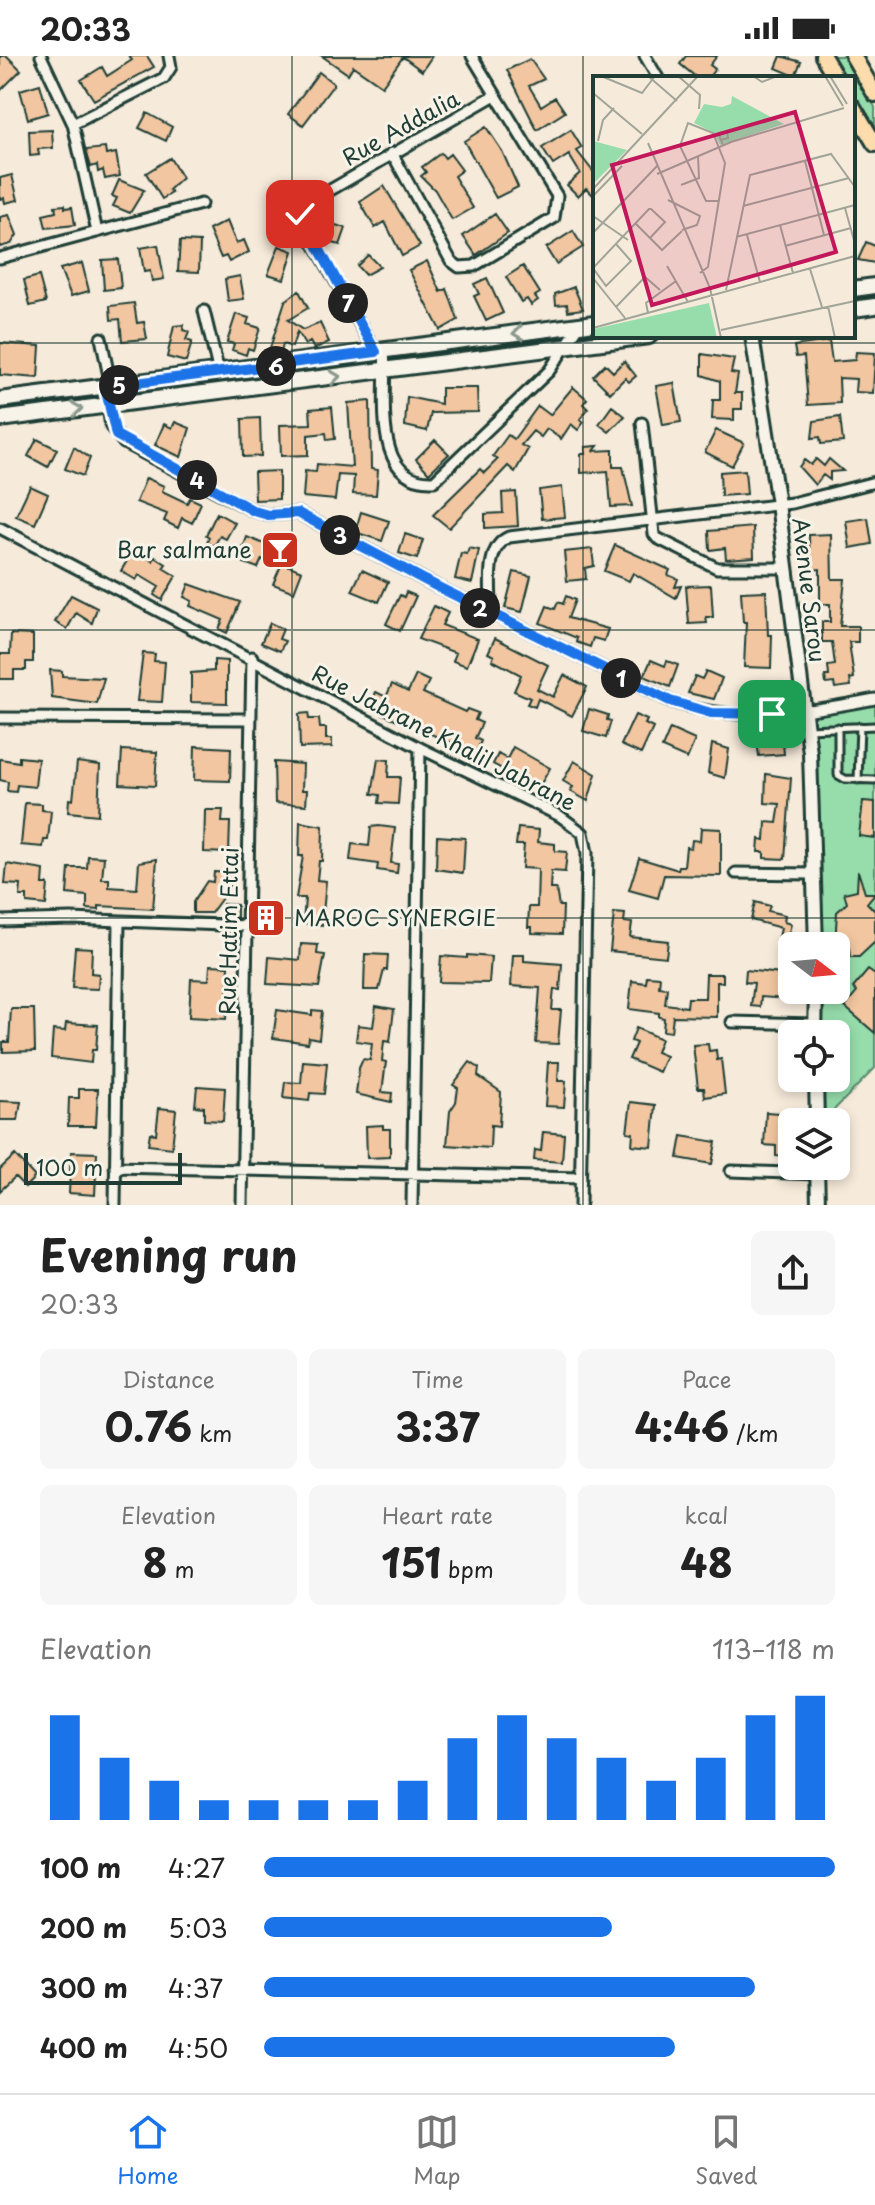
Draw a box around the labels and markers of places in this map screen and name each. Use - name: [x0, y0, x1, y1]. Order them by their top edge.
- pin: [266, 180, 334, 248]
- pin: 7: [328, 283, 368, 323]
- pin: 6: [256, 346, 296, 386]
- pin: 5: [99, 365, 139, 405]
- pin: 4: [177, 460, 217, 500]
- pin: 3: [320, 515, 360, 555]
- bar icon: Bar salmane: [259, 529, 301, 571]
- place label: Bar salmane: [117, 532, 252, 565]
- pin: 2: [460, 588, 500, 628]
- pin: 1: [601, 658, 641, 698]
- pin: [738, 680, 806, 748]
- building icon: MAROC SYNERGIE: [245, 897, 287, 939]
- place label: MAROC SYNERGIE: [294, 900, 496, 933]

